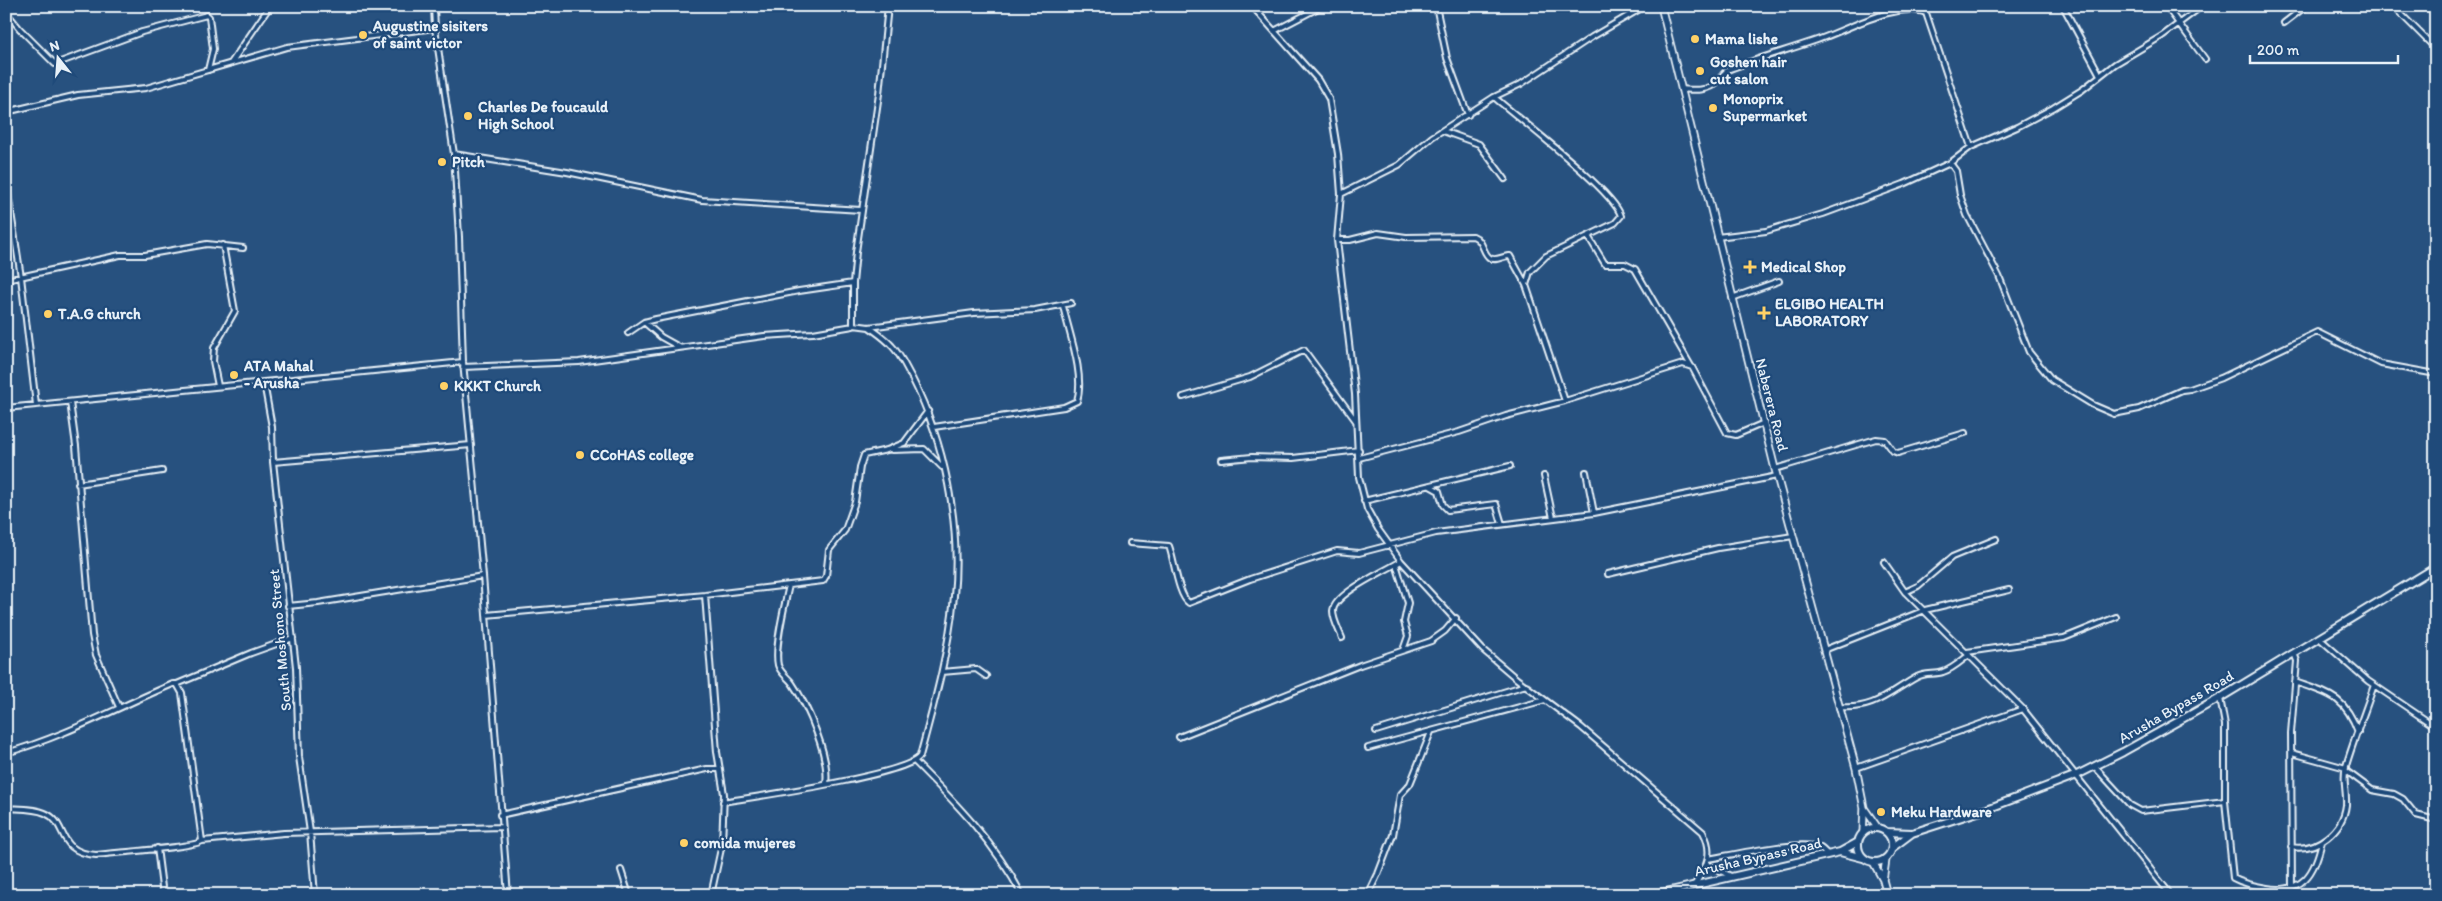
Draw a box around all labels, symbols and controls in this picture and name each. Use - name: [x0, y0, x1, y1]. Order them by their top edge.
- place label: Augustine sisiters of saint victor: [372, 17, 488, 52]
- marker: Augustine sisiters of saint victor: [357, 29, 369, 41]
- place label: Mama lishe: [1705, 30, 1778, 48]
- north arrow: [32, 32, 82, 82]
- scale bar: [2250, 32, 2397, 64]
- marker: Mama lishe: [1689, 33, 1701, 45]
- text: N: [47, 37, 61, 56]
- text: 200 m: [2257, 41, 2300, 59]
- place label: Goshen hair cut salon: [1710, 53, 1787, 88]
- marker: Goshen hair cut salon: [1694, 65, 1706, 77]
- place label: Monoprix Supermarket: [1723, 90, 1808, 126]
- place label: Charles De foucauld High School: [478, 98, 609, 134]
- marker: Monoprix Supermarket: [1707, 102, 1719, 114]
- marker: Charles De foucauld High School: [462, 110, 474, 122]
- place label: Pitch: [452, 153, 486, 171]
- marker: Pitch: [436, 156, 448, 168]
- place label: Medical Shop: [1761, 258, 1846, 277]
- marker: Medical Shop: [1743, 260, 1757, 274]
- place label: ELGIBO HEALTH LABORATORY: [1775, 295, 1884, 330]
- place label: T.A.G church: [57, 305, 141, 323]
- marker: ELGIBO HEALTH LABORATORY: [1757, 306, 1771, 320]
- marker: T.A.G church: [42, 308, 54, 320]
- street label: Naberera Road: [1752, 356, 1792, 454]
- place label: ATA Mahal - Arusha: [243, 357, 314, 392]
- marker: ATA Mahal - Arusha: [228, 369, 240, 381]
- place label: KKKT Church: [454, 377, 542, 395]
- marker: KKKT Church: [438, 380, 450, 392]
- place label: CCoHAS college: [590, 446, 694, 465]
- marker: CCoHAS college: [574, 449, 586, 461]
- street label: South Moshono Street: [265, 568, 295, 712]
- street label: Arusha Bypass Road: [2115, 667, 2237, 747]
- place label: Meku Hardware: [1891, 803, 1992, 821]
- marker: Meku Hardware: [1875, 806, 1887, 818]
- place label: comida mujeres: [694, 834, 796, 853]
- street label: Arusha Bypass Road: [1693, 834, 1823, 880]
- marker: comida mujeres: [678, 837, 690, 849]

